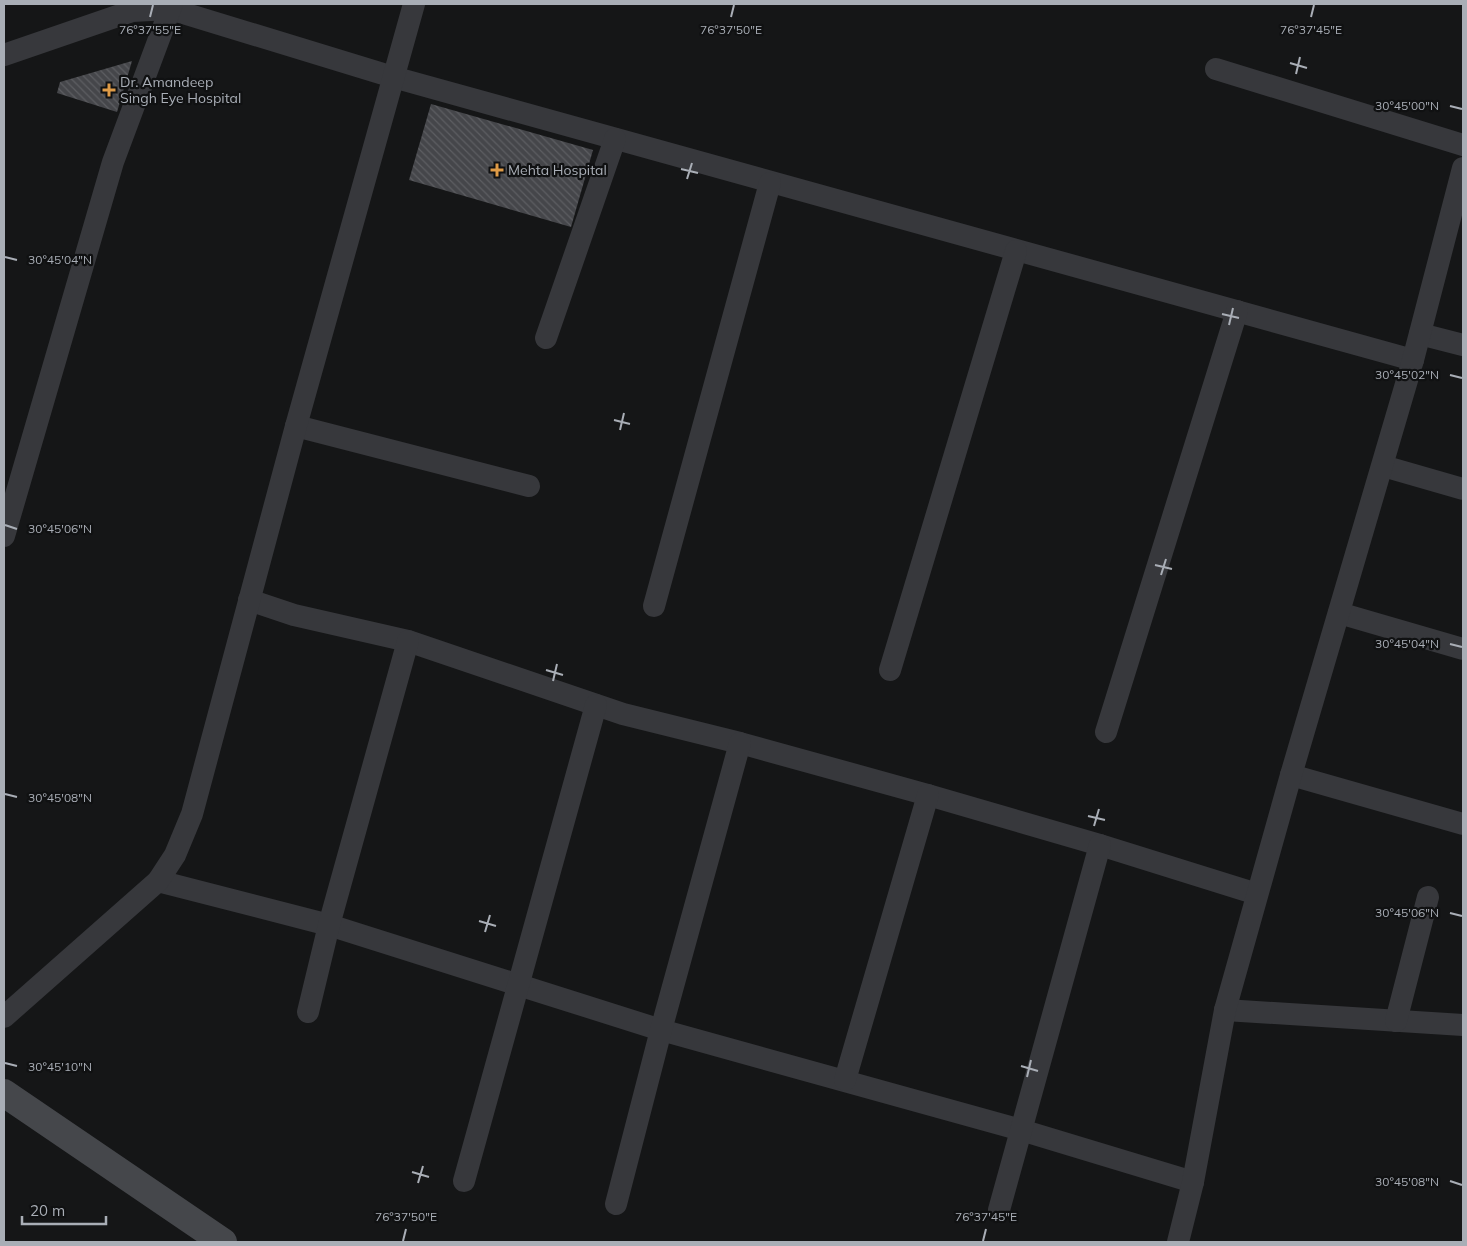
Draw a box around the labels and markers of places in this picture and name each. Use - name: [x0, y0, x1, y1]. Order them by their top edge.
- place label: Dr. Amandeep Singh Eye Hospital: [120, 73, 241, 107]
- marker: Dr. Amandeep Singh Eye Hospital: [102, 83, 116, 97]
- place label: Mehta Hospital: [508, 161, 607, 179]
- marker: Mehta Hospital: [490, 163, 504, 177]

